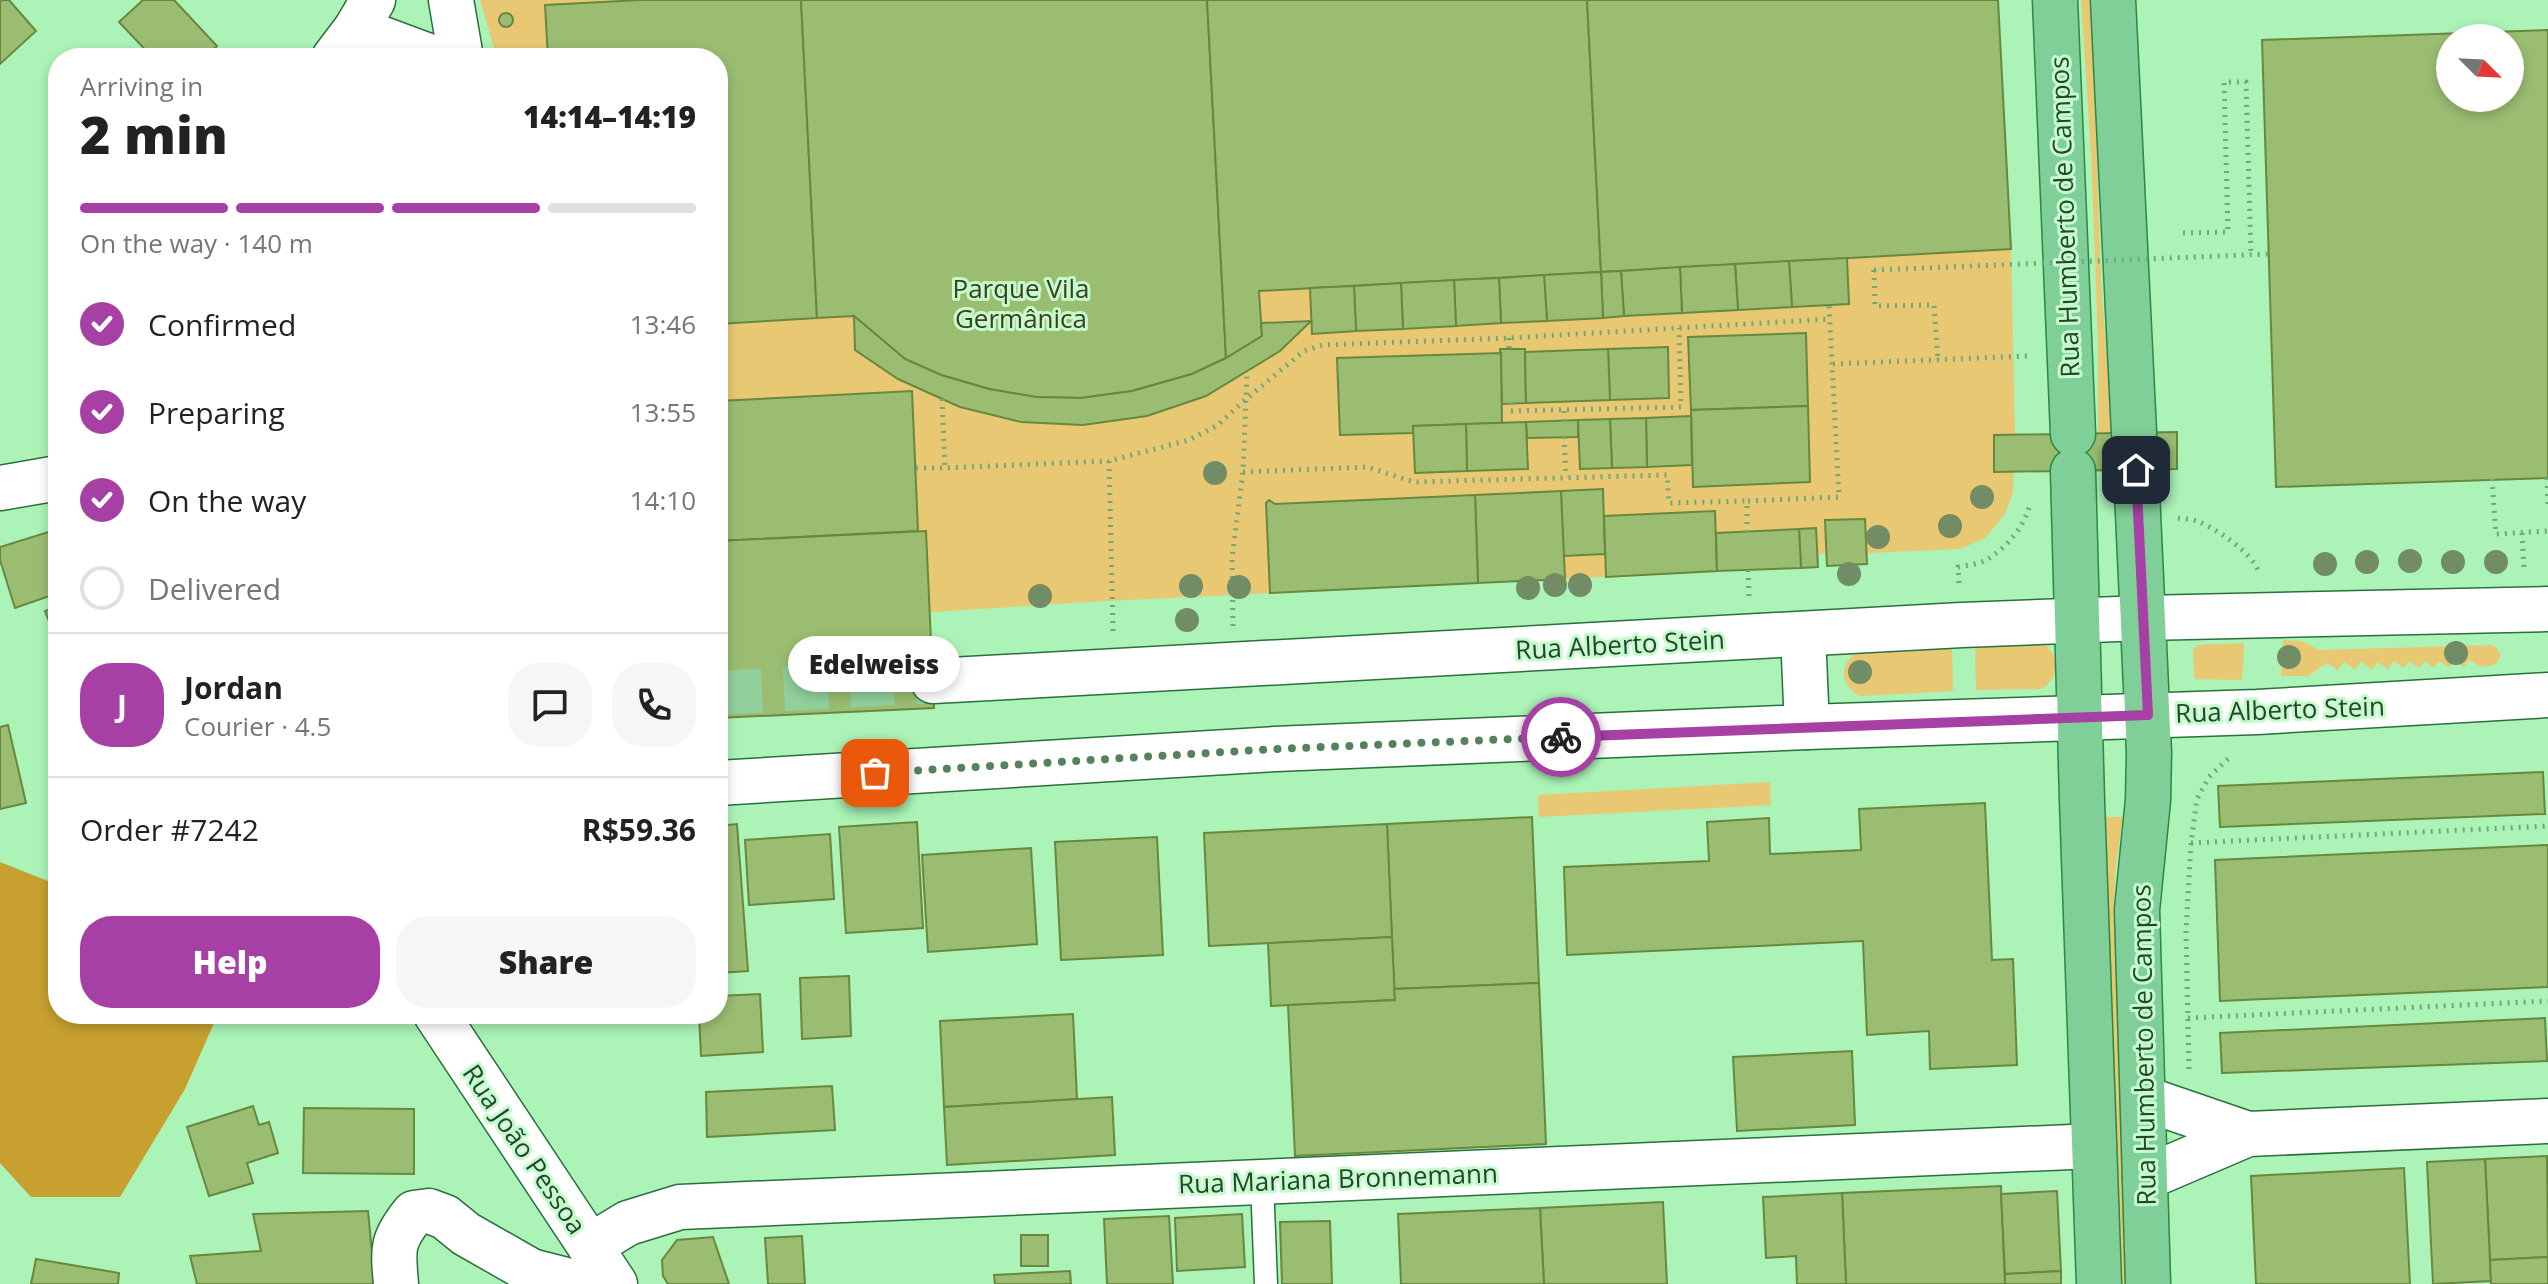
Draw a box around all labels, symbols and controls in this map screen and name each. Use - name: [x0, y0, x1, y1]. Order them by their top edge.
- north arrow: [2436, 24, 2524, 112]
- map controls: [2436, 24, 2524, 112]
- street label: Rua Humberto de Campos: [2040, 56, 2088, 378]
- text: Arriving in: [80, 68, 203, 104]
- text: 14:14–14:19: [523, 96, 696, 137]
- text: 2 min: [80, 98, 228, 169]
- text: On the way · 140 m: [80, 225, 313, 261]
- park label: Parque Vila Germânica: [953, 270, 1090, 336]
- icon: check: [80, 302, 124, 346]
- text: Confirmed: [148, 304, 296, 345]
- text: 13:46: [630, 306, 696, 342]
- icon: check: [80, 390, 124, 434]
- text: Preparing: [148, 392, 285, 433]
- text: 13:55: [630, 394, 696, 430]
- pin: [2102, 436, 2170, 504]
- icon: home: [2114, 448, 2158, 492]
- icon: check: [80, 478, 124, 522]
- text: On the way: [148, 480, 306, 521]
- text: 14:10: [630, 482, 696, 518]
- text: Delivered: [148, 568, 281, 609]
- street label: Rua Alberto Stein: [1514, 621, 1726, 667]
- callout: Edelweiss: [789, 637, 961, 693]
- text: Edelweiss: [809, 646, 939, 682]
- button: chat: [508, 663, 592, 747]
- button: phone: [612, 663, 696, 747]
- text: Jordan: [184, 667, 283, 708]
- text: J: [117, 685, 127, 726]
- street label: Rua Alberto Stein: [2175, 687, 2385, 731]
- courier: [1521, 697, 1601, 777]
- text: Courier · 4.5: [184, 708, 331, 744]
- icon: bike: [1539, 715, 1583, 759]
- pin: [841, 739, 909, 807]
- icon: bag: [853, 751, 897, 795]
- text: Order #7242: [80, 809, 259, 850]
- text: R$59.36: [582, 809, 696, 850]
- street label: Rua Humberto de Campos: [2122, 884, 2164, 1206]
- button: Help: [80, 916, 380, 1008]
- button: Share: [396, 916, 696, 1008]
- street label: Rua João Pessoa: [455, 1057, 595, 1241]
- street label: Rua Mariana Bronnemann: [1178, 1154, 1498, 1202]

